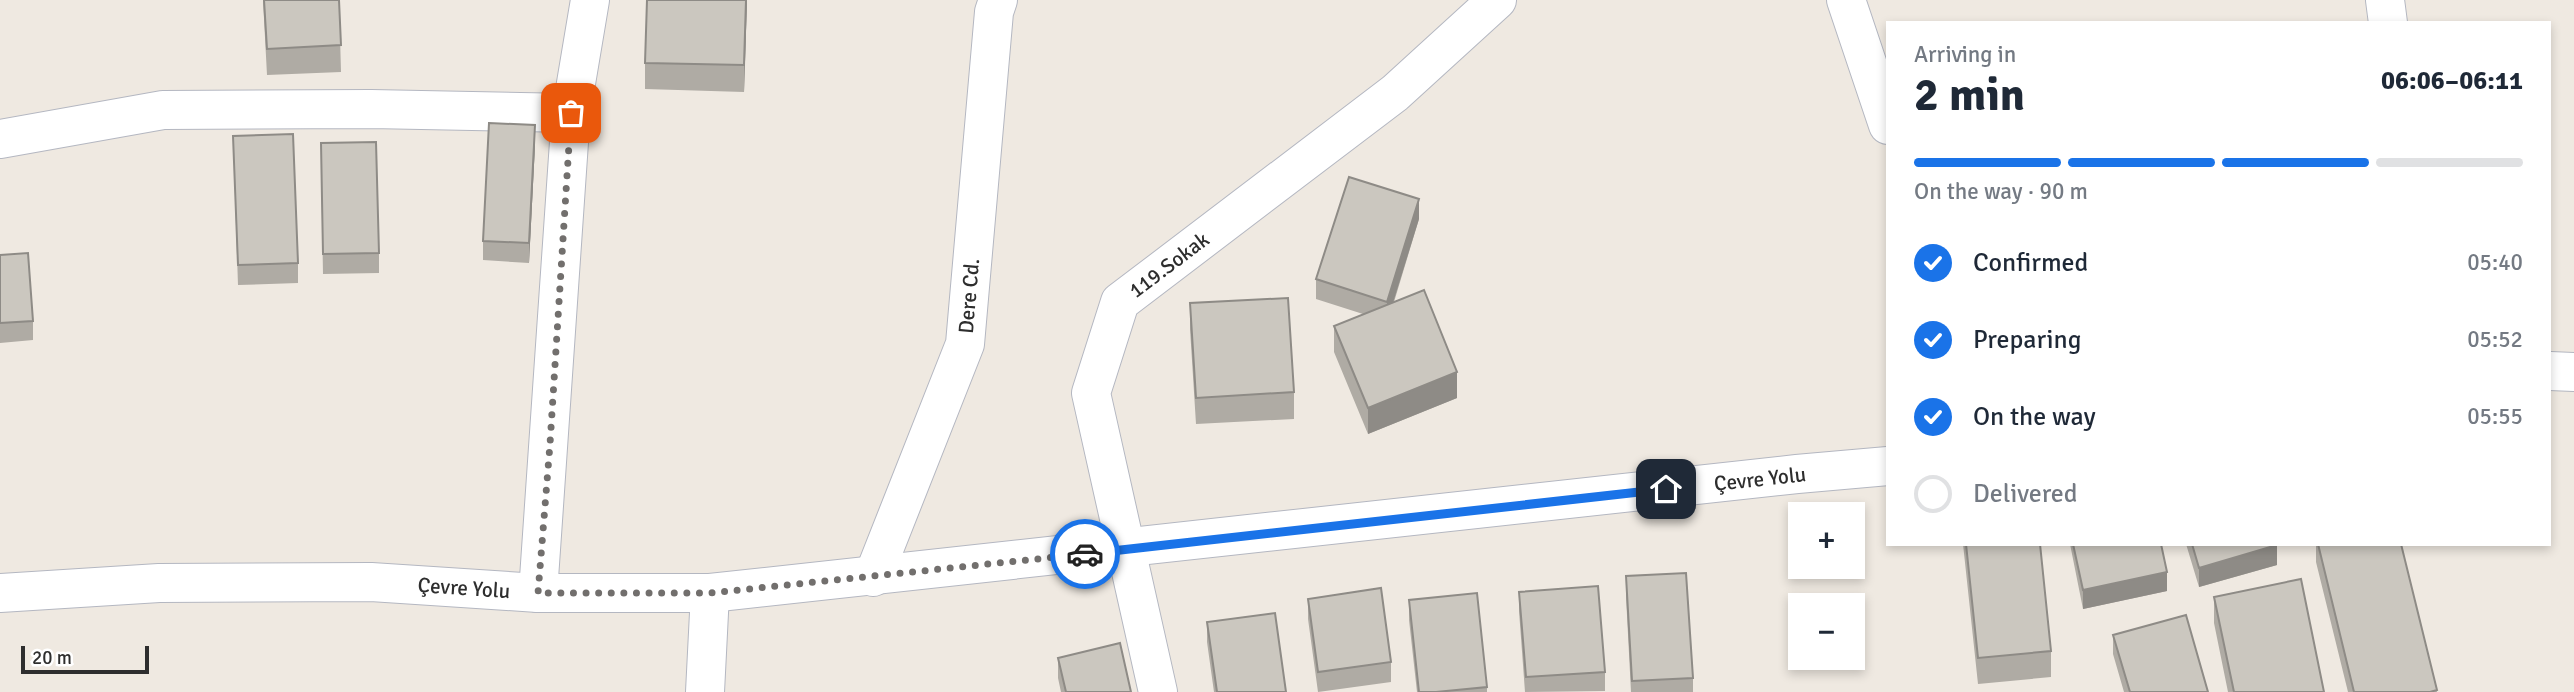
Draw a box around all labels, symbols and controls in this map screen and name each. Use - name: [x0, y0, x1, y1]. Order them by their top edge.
- text: Arriving in: [1914, 40, 2016, 69]
- text: 06:06–06:11: [2381, 65, 2523, 97]
- text: 2 min: [1914, 67, 2025, 123]
- pin: [541, 83, 601, 143]
- icon: bag: [552, 94, 590, 132]
- text: On the way · 90 m: [1914, 177, 2088, 206]
- street label: 119.Sokak: [1124, 226, 1215, 304]
- icon: check: [1914, 244, 1952, 282]
- text: Confirmed: [1973, 247, 2088, 279]
- text: 05:40: [2467, 248, 2523, 277]
- street label: Dere Cd.: [953, 257, 985, 335]
- icon: check: [1914, 321, 1952, 359]
- text: Preparing: [1973, 324, 2081, 356]
- text: 05:52: [2467, 325, 2523, 354]
- icon: check: [1914, 398, 1952, 436]
- text: On the way: [1973, 401, 2096, 433]
- text: 05:55: [2467, 402, 2523, 431]
- pin: [1636, 459, 1696, 519]
- street label: Çevre Yolu: [1713, 461, 1807, 497]
- icon: home: [1647, 470, 1685, 508]
- text: Delivered: [1973, 478, 2078, 510]
- map controls: [1788, 502, 1865, 670]
- button: +: [1788, 502, 1865, 579]
- courier: [1050, 519, 1120, 589]
- icon: car: [1066, 535, 1104, 573]
- street label: Çevre Yolu: [417, 572, 511, 604]
- button: −: [1788, 593, 1865, 670]
- scale bar: [21, 643, 149, 675]
- text: 20 m: [32, 646, 72, 670]

